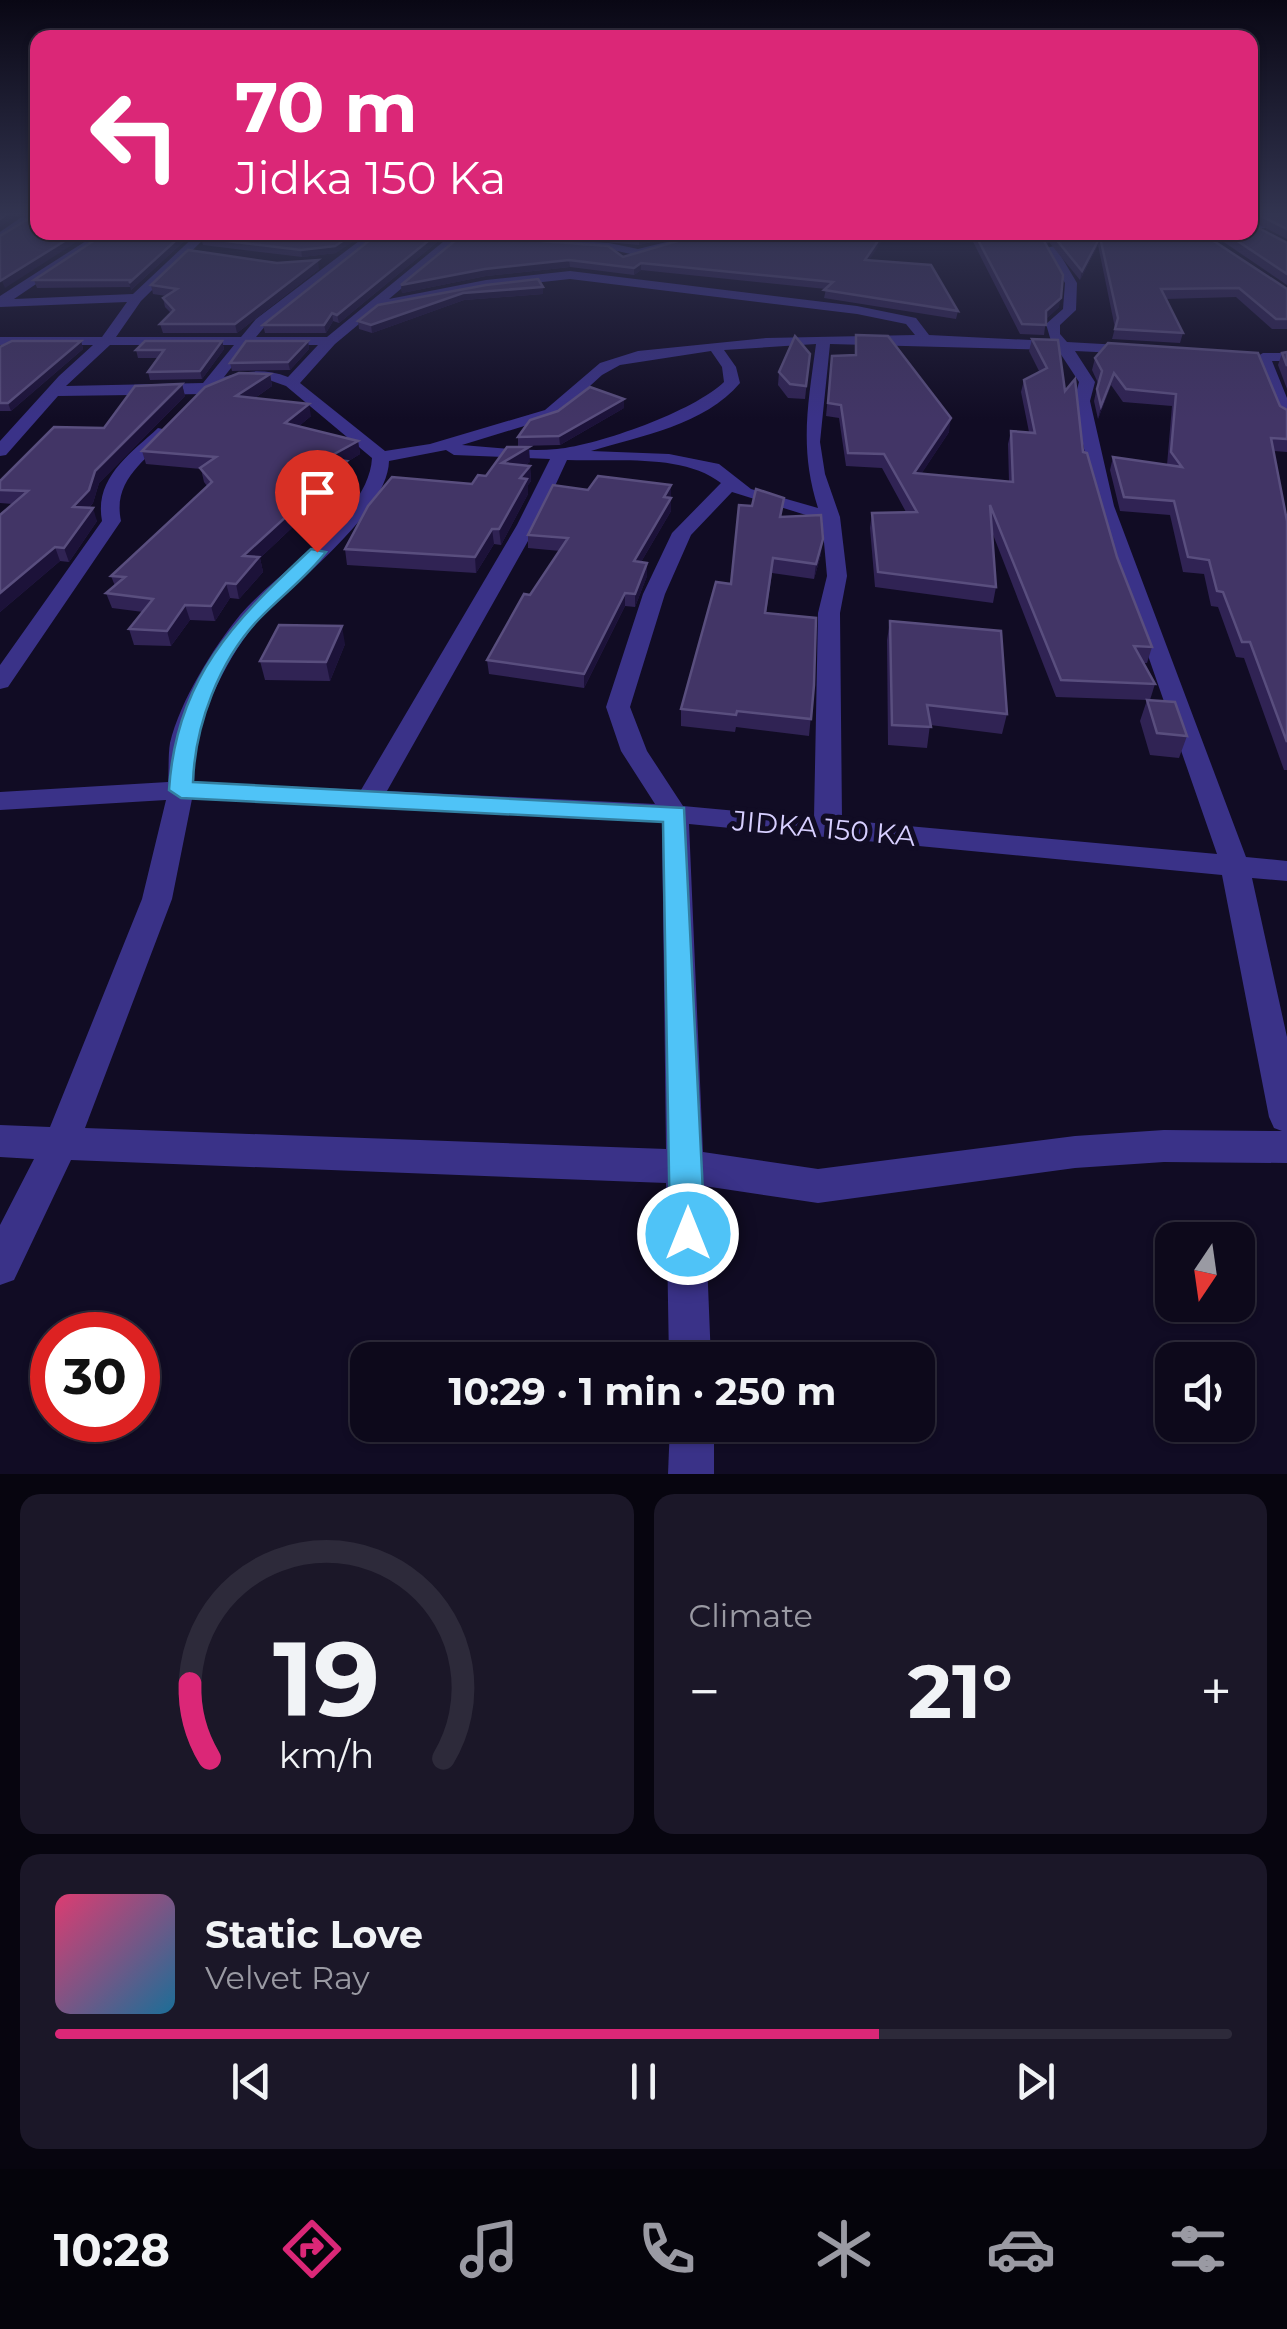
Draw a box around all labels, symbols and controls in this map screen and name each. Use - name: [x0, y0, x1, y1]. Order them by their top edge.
- text: 70 m: [235, 64, 418, 150]
- icon: left: [70, 70, 200, 200]
- text: Jidka 150 Ka: [235, 150, 506, 205]
- pin: [275, 450, 360, 553]
- icon: arrive: [290, 465, 345, 520]
- street label: JIDKA 150 KA: [730, 803, 918, 853]
- position arrow: [636, 1182, 740, 1286]
- north arrow: [1155, 1222, 1255, 1322]
- map controls: [1155, 1222, 1255, 1442]
- speed limit sign: 30: [30, 1312, 160, 1442]
- button: sound: [1155, 1342, 1255, 1442]
- text: 10:29 · 1 min · 250 m: [449, 1368, 836, 1415]
- text: Climate: [689, 1596, 813, 1635]
- text: 19: [273, 1615, 380, 1742]
- text: 21°: [908, 1645, 1013, 1737]
- text: −: [689, 1658, 720, 1725]
- text: +: [1200, 1658, 1232, 1725]
- text: km/h: [279, 1733, 374, 1777]
- text: Static Love: [205, 1911, 423, 1958]
- text: Velvet Ray: [205, 1958, 370, 1997]
- icon: previous: [224, 2054, 279, 2109]
- icon: pause: [616, 2054, 671, 2109]
- icon: next: [1008, 2054, 1063, 2109]
- icon: directions: [277, 2214, 347, 2284]
- icon: music: [454, 2214, 524, 2284]
- icon: phone: [632, 2214, 702, 2284]
- icon: climate: [809, 2214, 879, 2284]
- icon: car: [986, 2214, 1056, 2284]
- icon: filters: [1163, 2214, 1233, 2284]
- text: 10:28: [54, 2222, 170, 2277]

